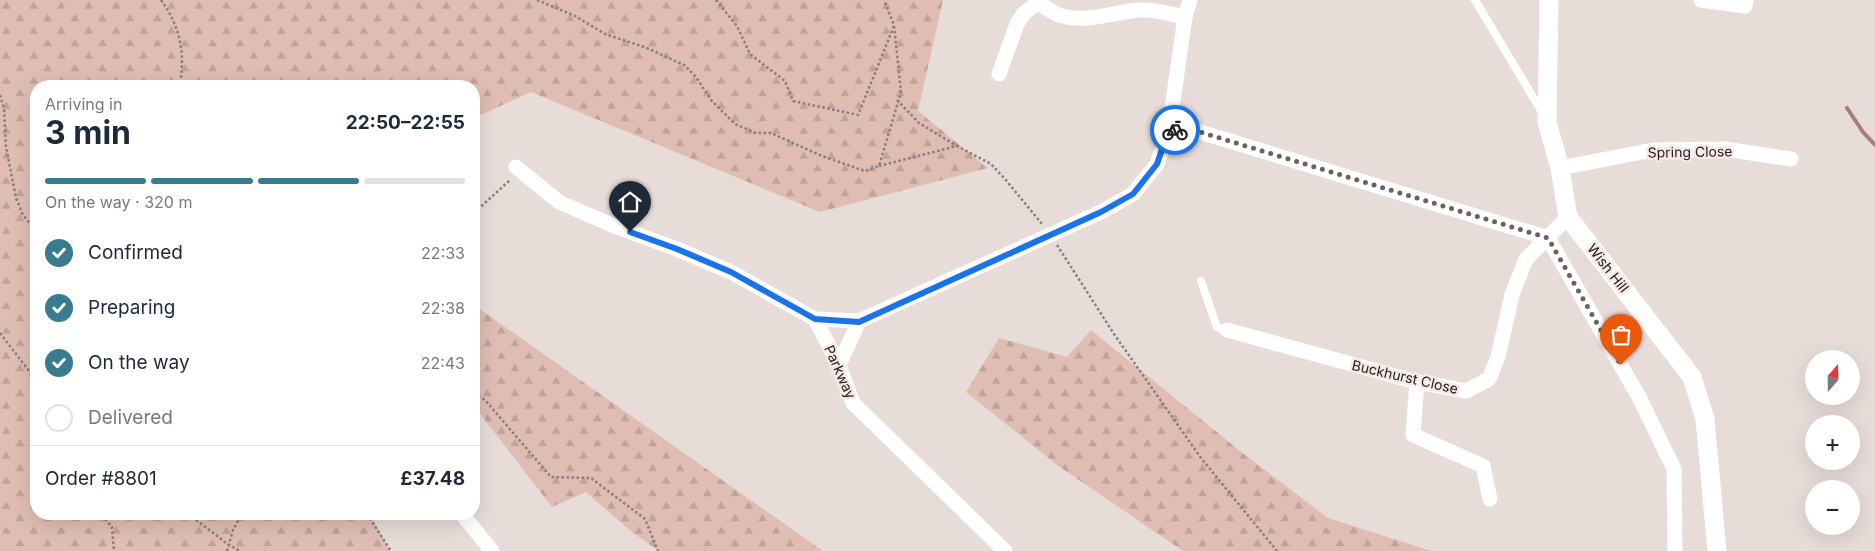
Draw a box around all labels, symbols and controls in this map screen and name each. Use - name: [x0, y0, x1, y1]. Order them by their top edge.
- text: Arriving in: [45, 94, 122, 114]
- courier: [1150, 105, 1200, 155]
- text: 22:50–22:55: [346, 111, 465, 134]
- text: 3 min: [45, 113, 131, 152]
- icon: bike: [1161, 116, 1189, 144]
- street label: Spring Close: [1647, 142, 1733, 161]
- pin: [609, 181, 651, 232]
- icon: home: [616, 188, 644, 216]
- text: On the way · 320 m: [45, 192, 192, 212]
- icon: check: [45, 239, 73, 267]
- street label: Wish Hill: [1584, 240, 1633, 296]
- text: Confirmed: [88, 241, 183, 264]
- text: 22:33: [421, 243, 465, 263]
- icon: check: [45, 294, 73, 322]
- text: Preparing: [88, 296, 175, 319]
- text: 22:38: [421, 298, 465, 318]
- pin: [1600, 314, 1642, 365]
- icon: bag: [1607, 321, 1635, 349]
- street label: Parkway: [821, 342, 860, 401]
- icon: check: [45, 349, 73, 377]
- north arrow: [1805, 350, 1860, 405]
- map controls: [1805, 350, 1860, 535]
- text: On the way: [88, 351, 190, 374]
- text: 22:43: [421, 353, 465, 373]
- street label: Buckhurst Close: [1350, 356, 1460, 397]
- text: Delivered: [88, 406, 173, 429]
- button: +: [1805, 415, 1860, 470]
- text: Order #8801: [45, 467, 157, 490]
- text: £37.48: [400, 467, 465, 490]
- button: −: [1805, 480, 1860, 535]

